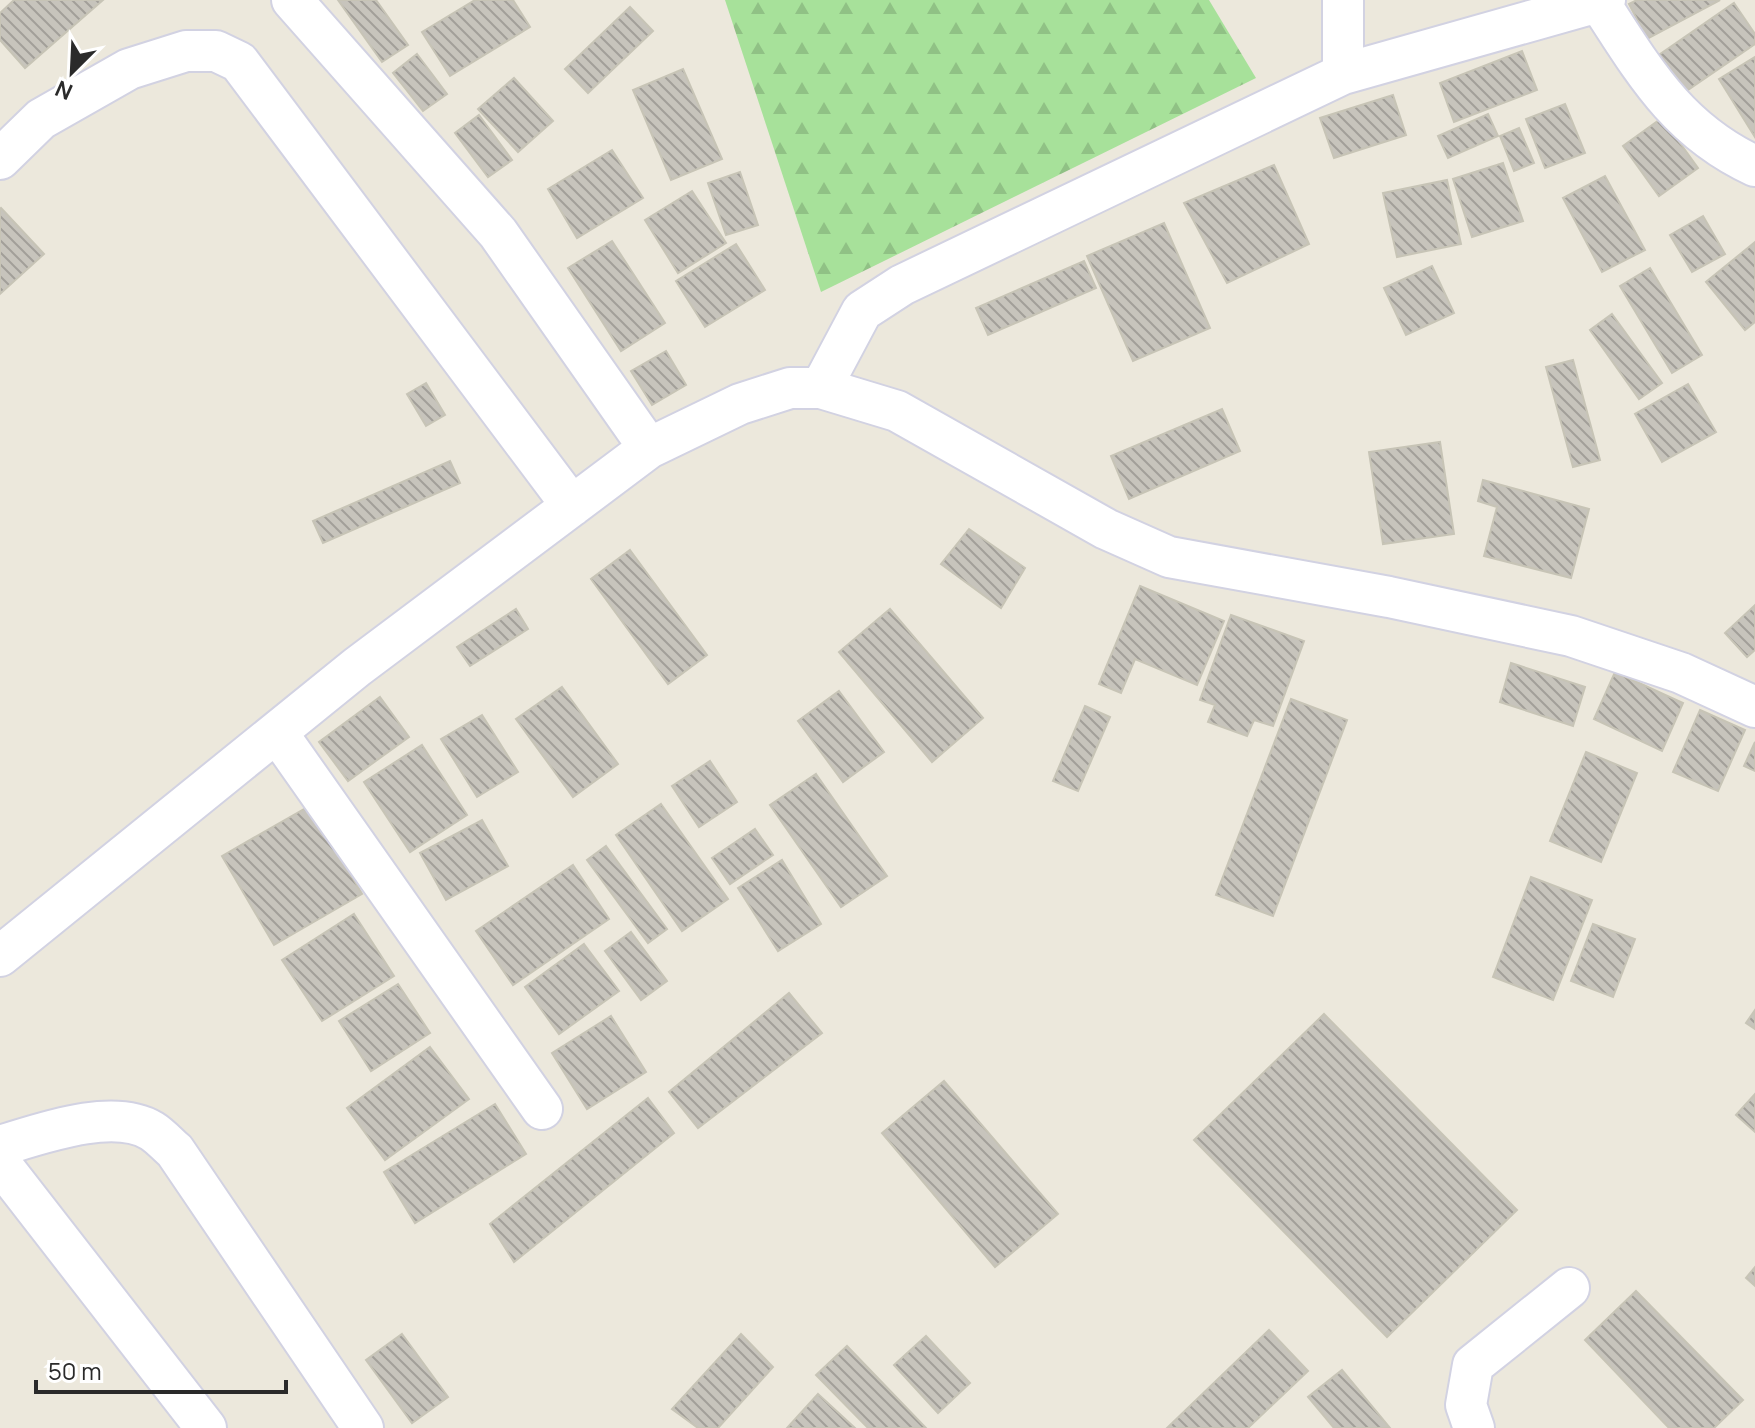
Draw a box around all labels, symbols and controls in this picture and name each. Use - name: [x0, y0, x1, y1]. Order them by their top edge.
- north arrow: [32, 32, 112, 112]
- text: N: [51, 73, 77, 107]
- scale bar: [36, 1344, 286, 1394]
- text: 50 m: [48, 1354, 102, 1387]

